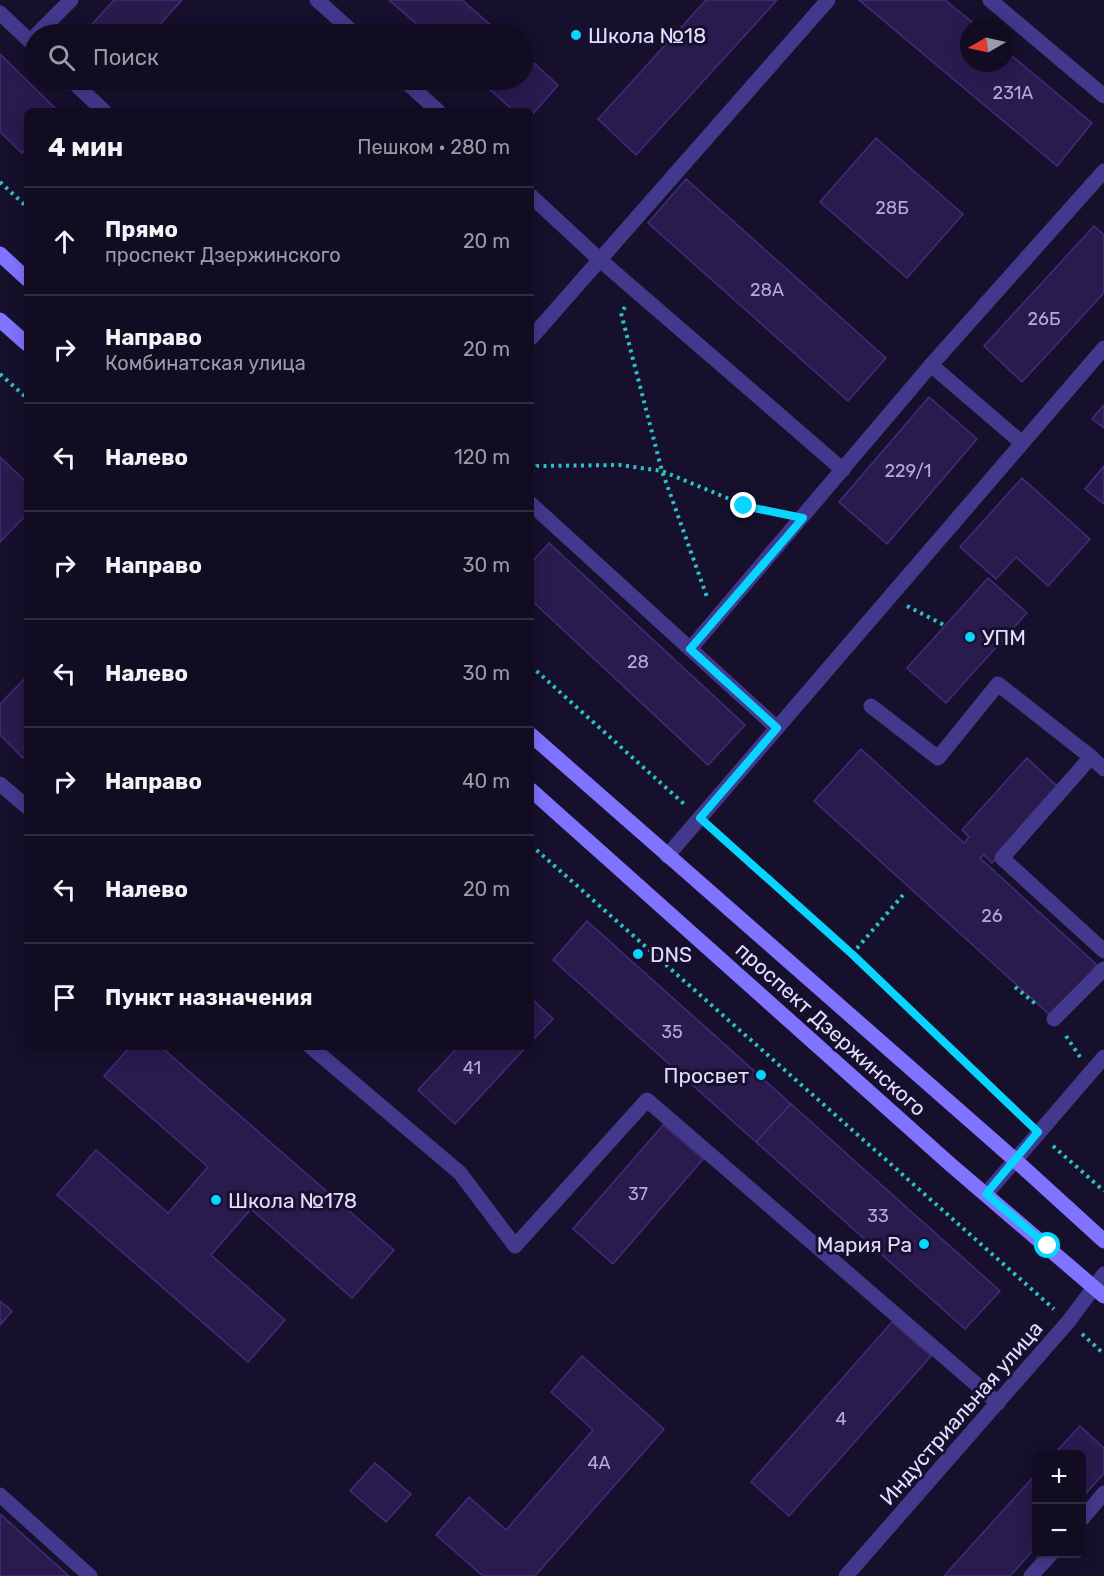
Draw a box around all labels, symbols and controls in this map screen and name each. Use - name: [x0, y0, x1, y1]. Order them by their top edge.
- north arrow: [960, 18, 1014, 72]
- place label: Школа №18: [588, 23, 706, 48]
- search box: [24, 24, 534, 90]
- marker: Школа №18: [569, 28, 583, 42]
- icon: search: [45, 41, 78, 74]
- text: Поиск: [93, 44, 159, 71]
- house number: 231А: [993, 82, 1033, 104]
- text: 4 мин: [48, 132, 123, 163]
- text: Пешком · 280 m: [357, 135, 510, 159]
- house number: 28Б: [875, 197, 909, 219]
- text: Прямо: [105, 216, 178, 243]
- icon: ahead: [48, 225, 81, 258]
- text: 20 m: [463, 229, 510, 253]
- text: проспект Дзержинского: [105, 243, 341, 267]
- house number: 28А: [750, 279, 784, 301]
- house number: 26Б: [1028, 308, 1060, 330]
- text: Направо: [105, 324, 202, 351]
- icon: right: [48, 333, 81, 366]
- text: 20 m: [463, 337, 510, 361]
- text: Комбинатская улица: [105, 351, 306, 375]
- icon: left: [48, 441, 81, 474]
- text: Налево: [105, 444, 188, 471]
- text: 120 m: [454, 445, 510, 469]
- house number: 229/1: [884, 460, 932, 482]
- route end: [730, 492, 756, 518]
- icon: right: [48, 549, 81, 582]
- text: Направо: [105, 552, 202, 579]
- text: 30 m: [463, 553, 510, 577]
- place label: УПМ: [982, 625, 1026, 650]
- marker: УПМ: [963, 630, 977, 644]
- house number: 28: [627, 651, 649, 673]
- icon: left: [48, 657, 81, 690]
- text: Налево: [105, 660, 188, 687]
- text: 30 m: [463, 661, 510, 685]
- icon: right: [48, 765, 81, 798]
- text: Направо: [105, 768, 202, 795]
- text: 40 m: [462, 769, 510, 793]
- icon: left: [48, 873, 81, 906]
- text: Налево: [105, 876, 188, 903]
- text: 20 m: [463, 877, 510, 901]
- house number: 26: [981, 905, 1003, 927]
- street label: проспект Дзержинского: [731, 937, 931, 1121]
- place label: DNS: [650, 942, 692, 967]
- marker: DNS: [631, 947, 645, 961]
- icon: arrive: [48, 981, 81, 1014]
- text: Пункт назначения: [105, 984, 313, 1011]
- house number: 35: [661, 1021, 683, 1043]
- house number: 41: [463, 1057, 481, 1079]
- place label: Просвет: [664, 1063, 749, 1088]
- marker: Просвет: [754, 1068, 768, 1082]
- house number: 37: [628, 1183, 648, 1205]
- place label: Школа №178: [228, 1188, 357, 1213]
- marker: Школа №178: [209, 1193, 223, 1207]
- house number: 33: [867, 1205, 889, 1227]
- place label: Мария Ра: [817, 1232, 912, 1257]
- route start: [1034, 1232, 1060, 1258]
- marker: Мария Ра: [917, 1237, 931, 1251]
- street label: Индустриальная улица: [874, 1316, 1048, 1510]
- house number: 4: [835, 1408, 847, 1430]
- map controls: [1032, 1450, 1086, 1558]
- button: +: [1032, 1450, 1086, 1504]
- house number: 4А: [587, 1452, 611, 1474]
- button: −: [1032, 1504, 1086, 1558]

